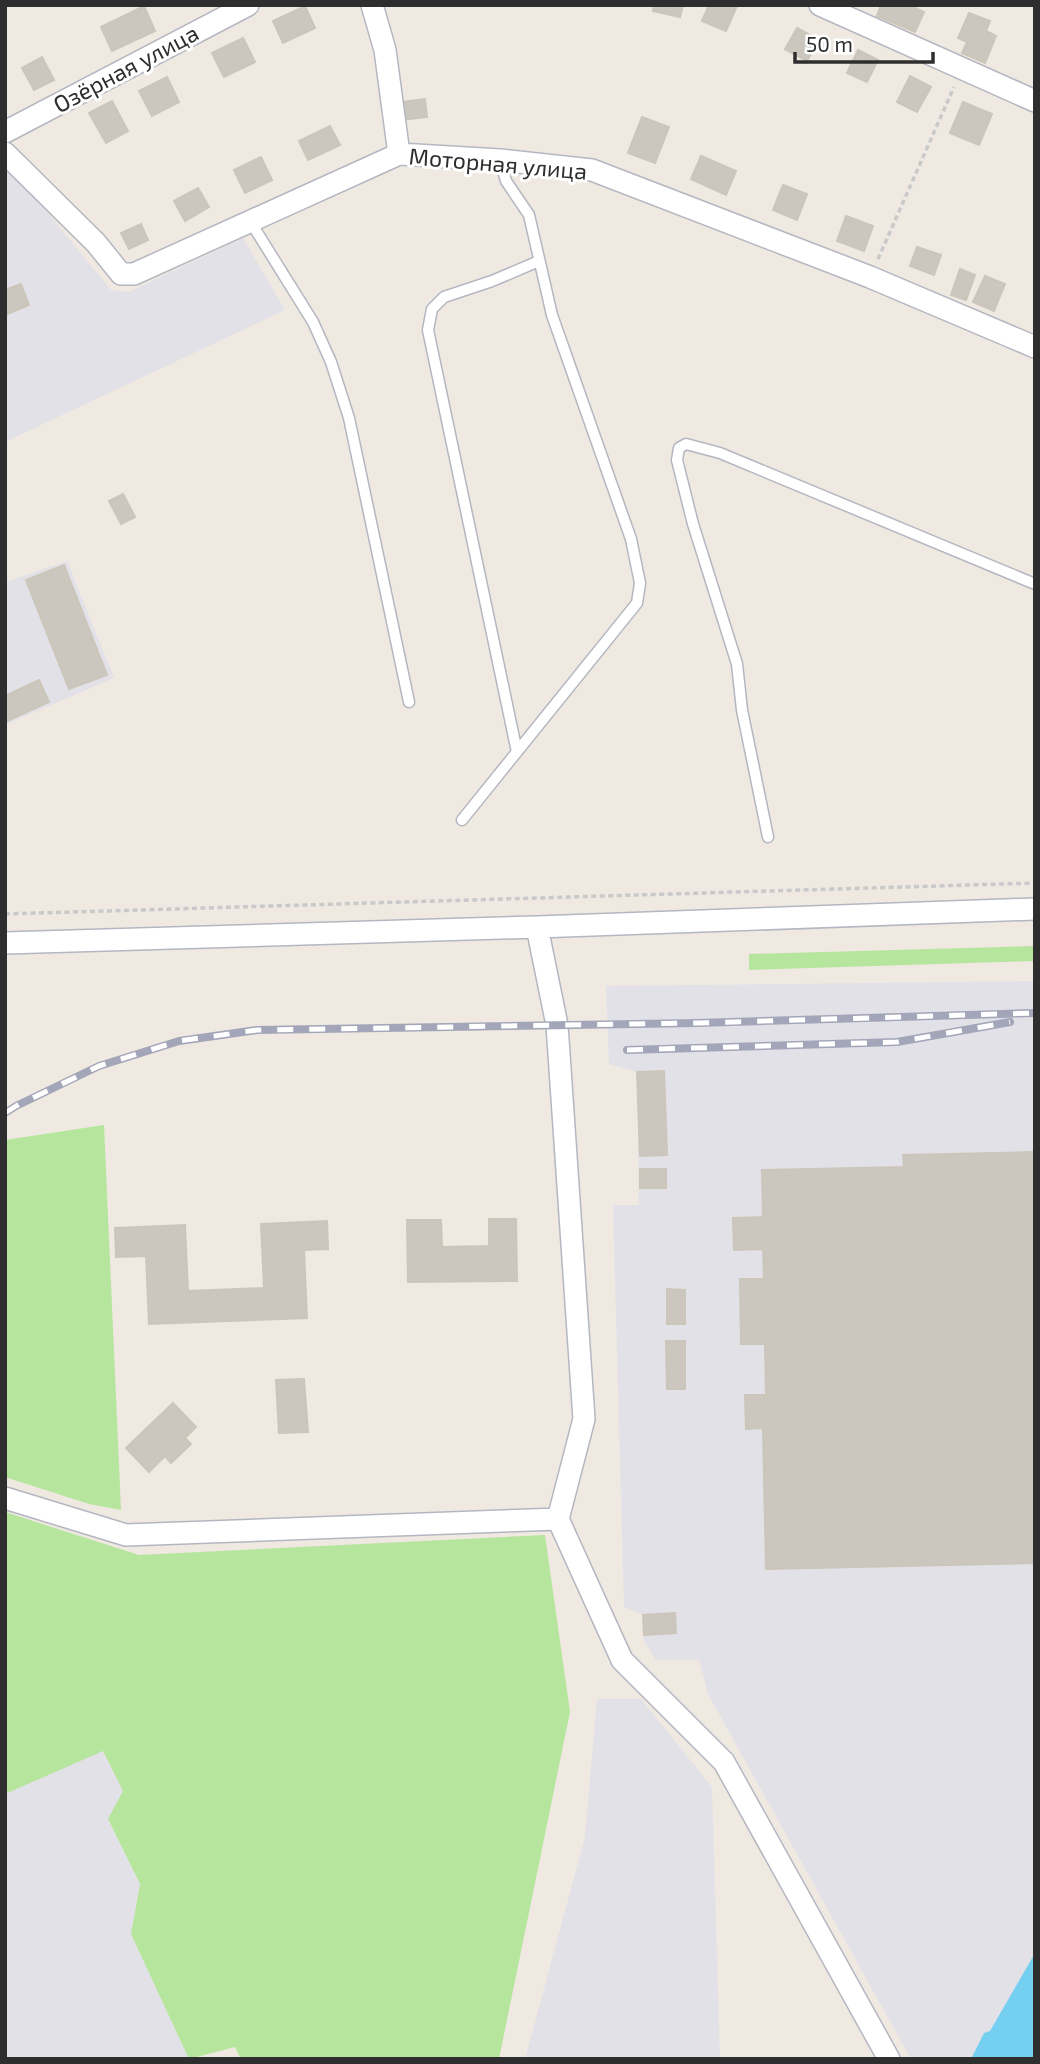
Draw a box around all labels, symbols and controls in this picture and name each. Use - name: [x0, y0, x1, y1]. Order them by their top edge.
- street label: Озёрная улица: [48, 18, 203, 119]
- scale bar: [795, 21, 933, 65]
- text: 50 m: [806, 31, 853, 56]
- street label: Моторная улица: [408, 141, 588, 186]

